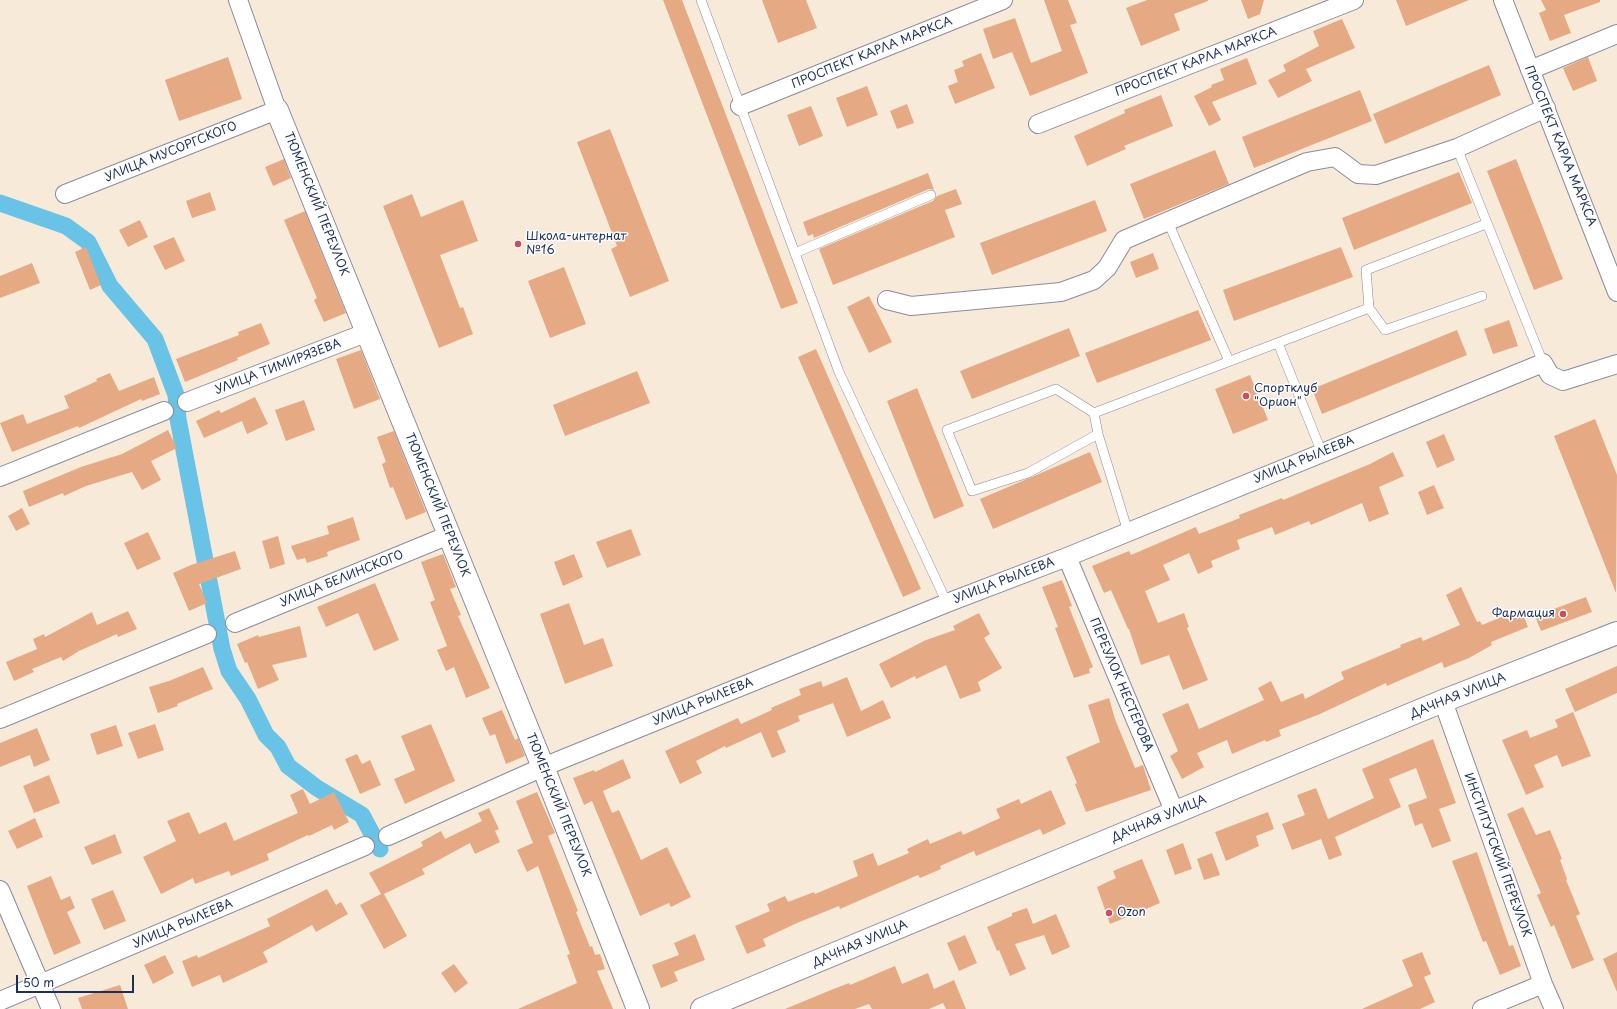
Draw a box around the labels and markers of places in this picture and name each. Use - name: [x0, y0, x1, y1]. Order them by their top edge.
- place label: Школа-интернат №16: [526, 230, 626, 258]
- marker: Школа-интернат №16: [513, 239, 523, 249]
- place label: Спортклуб "Орион": [1254, 382, 1317, 410]
- marker: Спортклуб "Орион": [1241, 391, 1251, 401]
- place label: Фармация: [1492, 607, 1555, 621]
- marker: Фармация: [1558, 609, 1568, 619]
- place label: Ozon: [1117, 906, 1146, 920]
- marker: Ozon: [1104, 908, 1114, 918]

